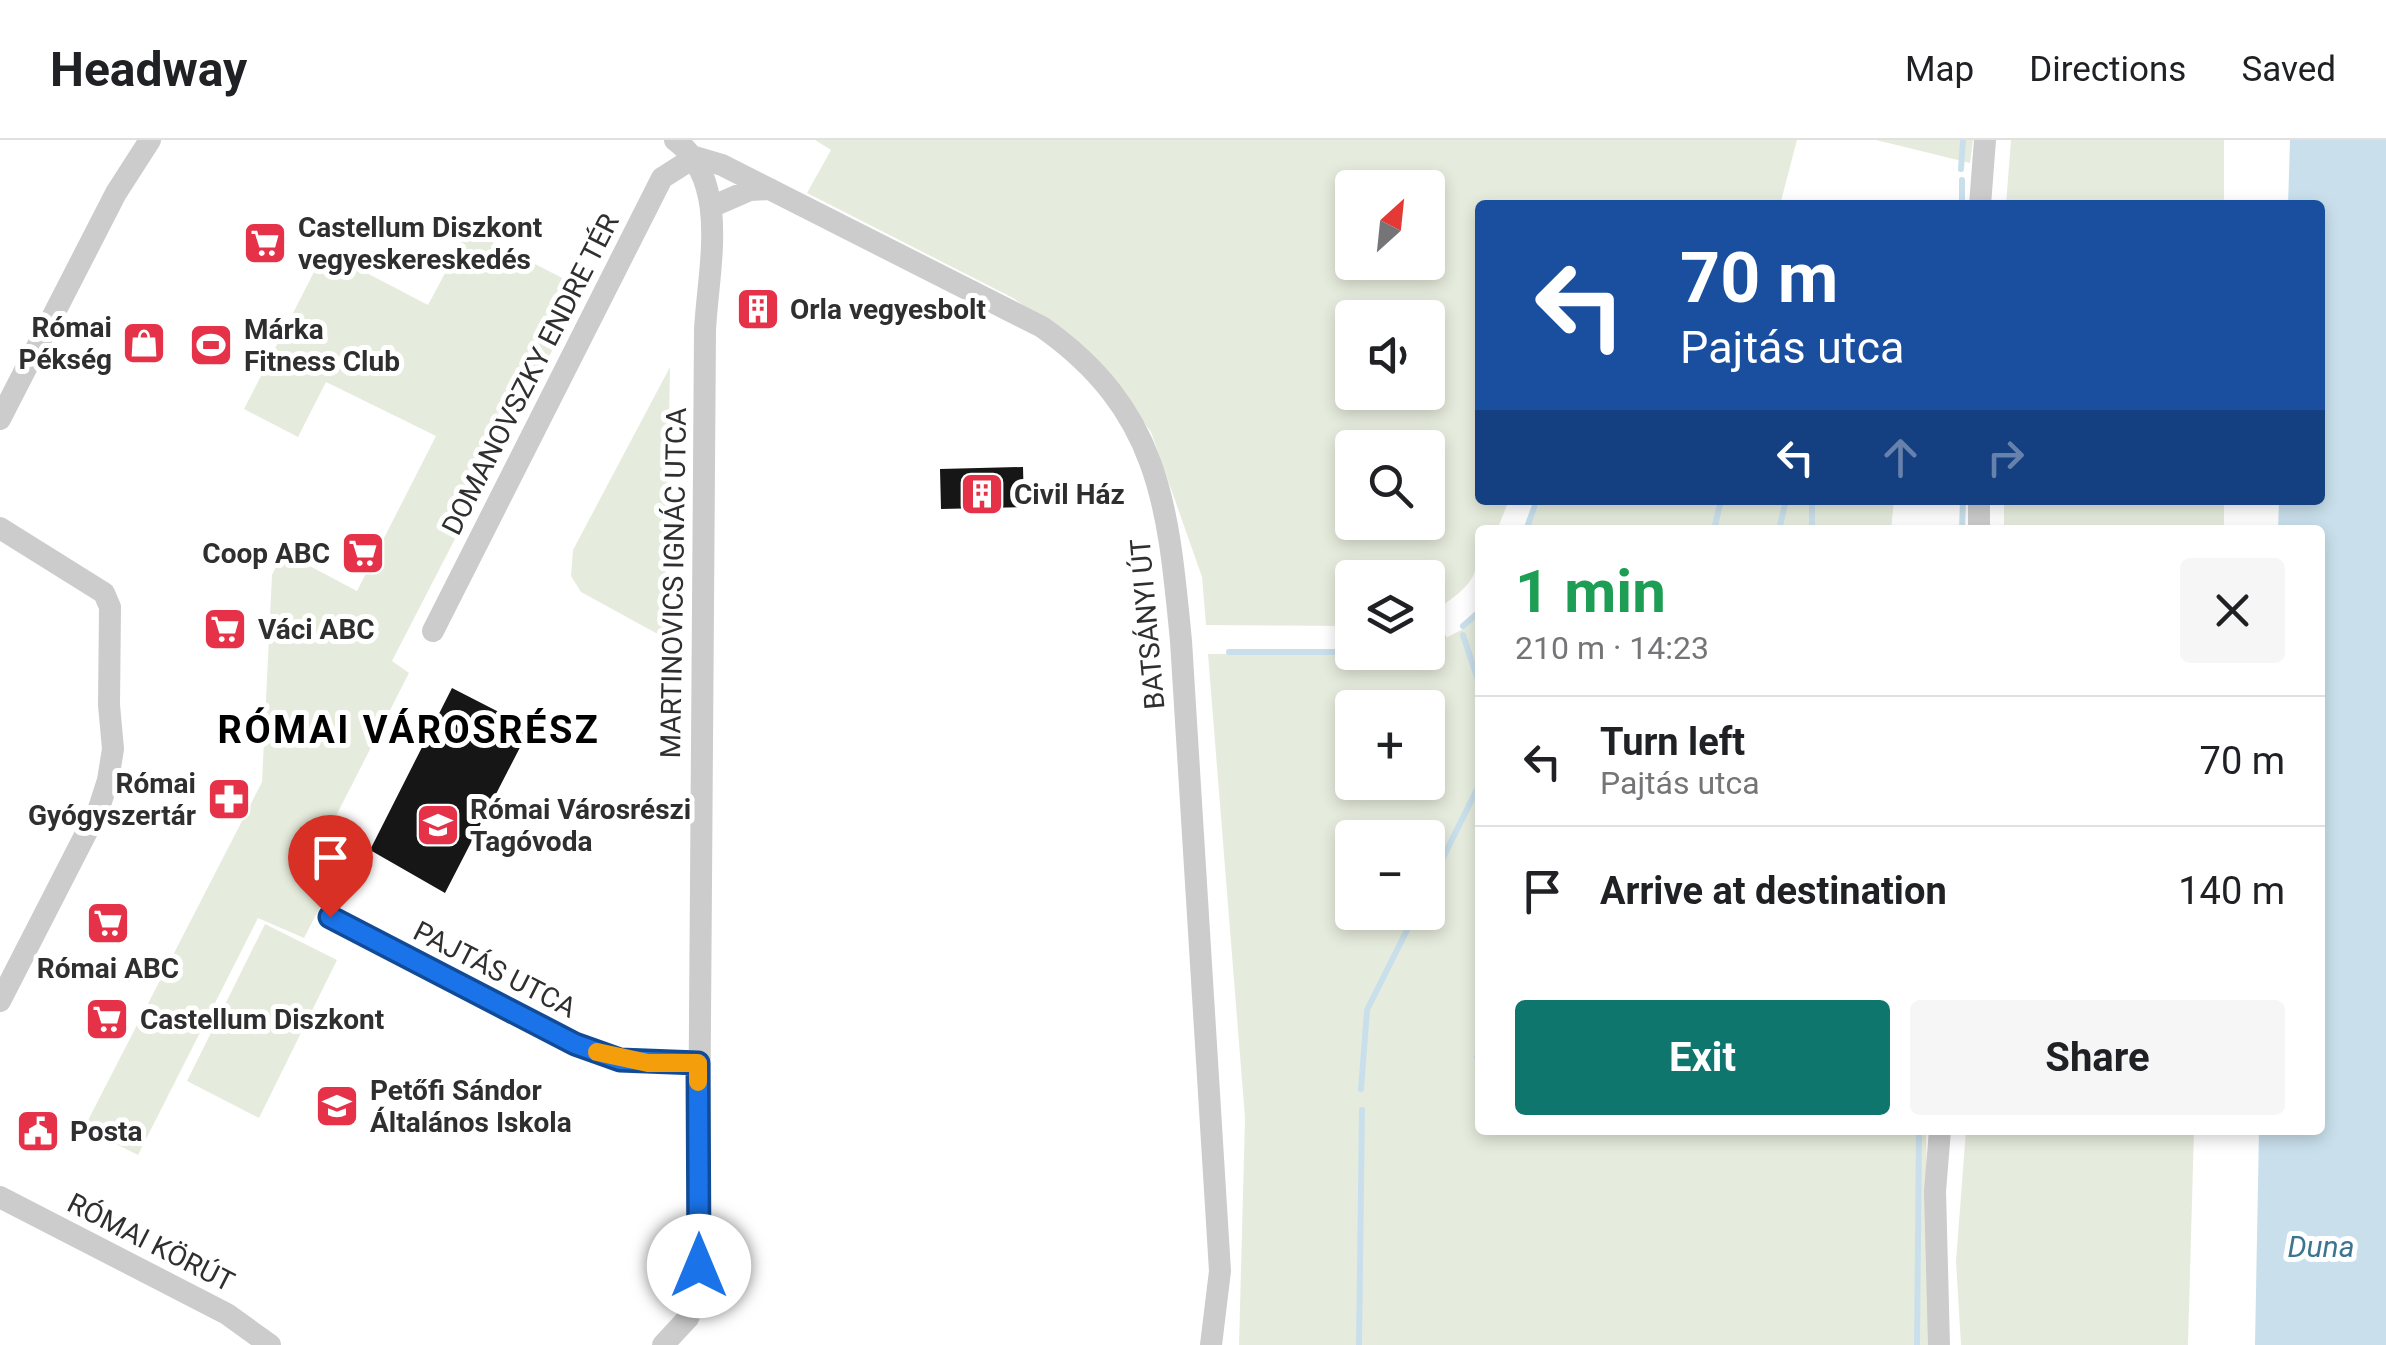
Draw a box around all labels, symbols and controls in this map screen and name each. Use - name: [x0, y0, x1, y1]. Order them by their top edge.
- text: Headway: [50, 41, 247, 98]
- text: Map: [1905, 49, 1974, 90]
- text: Directions: [2029, 49, 2186, 90]
- text: Saved: [2241, 49, 2336, 90]
- north arrow: [1335, 170, 1445, 280]
- map controls: [1335, 170, 1445, 930]
- street label: DOMANOVSZKY ENDRE TÉR: [435, 208, 626, 540]
- place label: Castellum Diszkont vegyeskereskedés: [298, 211, 542, 276]
- supermarket icon: Castellum Diszkont vegyeskereskedés: [242, 220, 288, 266]
- text: 70 m: [1680, 237, 1838, 319]
- icon: left: [1515, 240, 1645, 370]
- building icon: Orla vegyesbolt: [735, 286, 781, 332]
- place label: Orla vegyesbolt: [790, 293, 986, 326]
- button: sound: [1335, 300, 1445, 410]
- place label: Római Pékség: [19, 311, 112, 376]
- place label: Márka Fitness Club: [244, 313, 400, 378]
- shop icon: Római Pékség: [121, 320, 167, 366]
- text: Pajtás utca: [1680, 321, 1905, 374]
- sports icon: Márka Fitness Club: [188, 322, 234, 368]
- street label: MARTINOVICS IGNÁC UTCA: [654, 407, 693, 759]
- button: search: [1335, 430, 1445, 540]
- icon: left: [1768, 430, 1823, 485]
- icon: ahead: [1873, 430, 1928, 485]
- icon: right: [1978, 430, 2033, 485]
- building icon: Civil Ház: [959, 471, 1005, 517]
- place label: Civil Ház: [1014, 478, 1125, 511]
- supermarket icon: Coop ABC: [340, 530, 386, 576]
- place label: Coop ABC: [202, 537, 330, 570]
- street label: BATSÁNYI ÚT: [1124, 537, 1171, 711]
- text: 1 min: [1515, 556, 1666, 627]
- button: close: [2180, 558, 2285, 663]
- button: layers: [1335, 560, 1445, 670]
- supermarket icon: Váci ABC: [202, 606, 248, 652]
- place label: Váci ABC: [258, 613, 375, 646]
- text: 210 m · 14:23: [1515, 629, 1709, 667]
- button: +: [1335, 690, 1445, 800]
- district label: RÓMAI VÁROSRÉSZ: [218, 707, 600, 752]
- text: Turn left: [1600, 720, 1745, 764]
- icon: left: [1515, 734, 1570, 789]
- text: 70 m: [2200, 739, 2285, 783]
- text: Pajtás utca: [1600, 764, 1760, 802]
- place label: Római Gyógyszertár: [28, 767, 196, 832]
- pharmacy icon: Római Gyógyszertár: [206, 776, 252, 822]
- place label: Római Városrészi Tagóvoda: [470, 793, 691, 858]
- school or university icon: Római Városrészi Tagóvoda: [415, 802, 461, 848]
- pin: [288, 815, 373, 918]
- button: −: [1335, 820, 1445, 930]
- icon: arrive: [303, 830, 358, 885]
- icon: arrive: [1515, 864, 1570, 919]
- text: Arrive at destination: [1600, 869, 1947, 913]
- text: 140 m: [2178, 869, 2285, 913]
- supermarket icon: Római ABC: [85, 900, 131, 946]
- street label: PAJTÁS UTCA: [408, 914, 582, 1025]
- place label: Római ABC: [37, 952, 179, 985]
- supermarket icon: Castellum Diszkont: [84, 996, 130, 1042]
- button: Exit: [1515, 1000, 1890, 1115]
- button: Share: [1910, 1000, 2285, 1115]
- place label: Castellum Diszkont: [140, 1003, 384, 1036]
- place label: Petőfi Sándor Általános Iskola: [370, 1074, 572, 1139]
- school or university icon: Petőfi Sándor Általános Iskola: [314, 1083, 360, 1129]
- public building icon: Posta: [15, 1108, 61, 1154]
- place label: Posta: [70, 1115, 143, 1148]
- street label: RÓMAI KÖRÚT: [62, 1186, 240, 1299]
- position arrow: [647, 1214, 751, 1318]
- water label: Duna: [2287, 1229, 2355, 1264]

